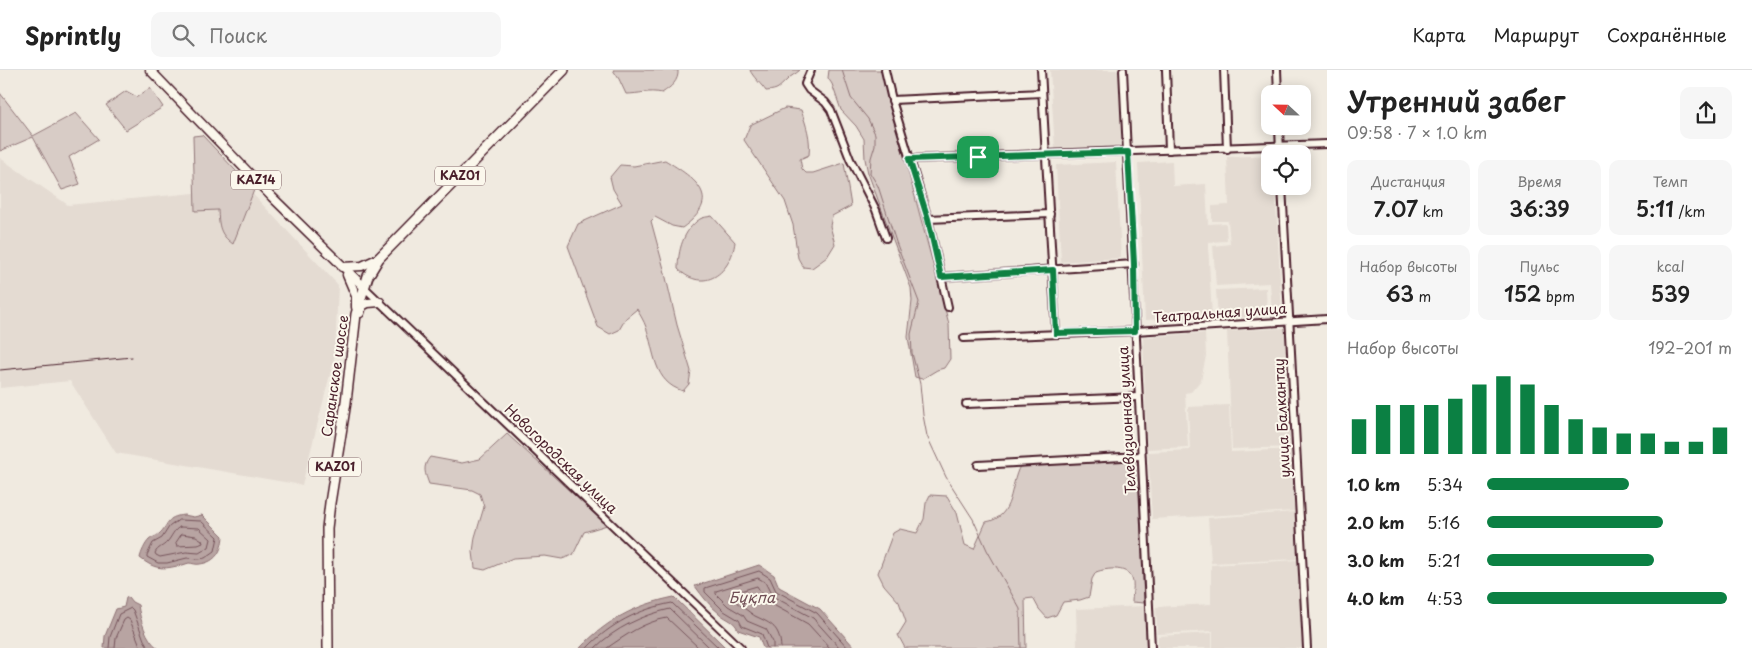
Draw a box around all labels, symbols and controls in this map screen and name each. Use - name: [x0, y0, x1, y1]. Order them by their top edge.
- search box: [151, 12, 501, 57]
- text: Sprintly: [25, 17, 121, 53]
- icon: search: [169, 21, 197, 49]
- text: Поиск: [209, 21, 267, 49]
- text: Карта: [1413, 21, 1465, 48]
- text: Маршрут: [1493, 21, 1579, 48]
- text: Сохранённые: [1607, 21, 1727, 48]
- text: Утренний забег: [1347, 79, 1565, 122]
- north arrow: [1261, 85, 1311, 135]
- map controls: [1261, 85, 1311, 195]
- button: share: [1680, 87, 1732, 139]
- text: 09:58 · 7 × 1.0 km: [1347, 120, 1487, 144]
- pin: [957, 136, 999, 178]
- icon: arrive: [964, 143, 992, 171]
- button: locate: [1261, 145, 1311, 195]
- road number: KАZ01: [435, 166, 485, 185]
- road number: KAZ14: [231, 170, 281, 190]
- text: Дистанция: [1371, 171, 1446, 192]
- text: Время: [1517, 171, 1562, 192]
- text: Темп: [1653, 171, 1688, 192]
- text: 7.07: [1373, 192, 1418, 224]
- text: 36:39: [1509, 192, 1570, 224]
- text: 5:11: [1636, 192, 1674, 224]
- text: km: [1418, 201, 1444, 222]
- text: /km: [1674, 201, 1705, 222]
- text: Набор высоты: [1360, 256, 1458, 277]
- text: Пульс: [1520, 256, 1559, 277]
- text: kcal: [1657, 256, 1684, 277]
- text: 63: [1386, 277, 1414, 309]
- text: 152: [1504, 277, 1541, 309]
- text: 539: [1651, 277, 1690, 309]
- text: m: [1414, 286, 1431, 307]
- text: bpm: [1541, 286, 1575, 307]
- street label: Театральная улица: [1152, 297, 1288, 328]
- street label: Саранское шоссе: [316, 314, 353, 438]
- text: Набор высоты: [1347, 335, 1459, 359]
- text: 192–201 m: [1648, 335, 1732, 359]
- street label: Телевизионная улица: [1112, 345, 1141, 494]
- street label: улица Балкантау: [1268, 358, 1295, 478]
- street label: Новогородская улица: [500, 399, 623, 518]
- road number: KAZ01: [309, 458, 361, 477]
- text: 1.0 km: [1347, 472, 1400, 496]
- text: 5:34: [1427, 472, 1463, 496]
- text: 2.0 km: [1347, 510, 1404, 534]
- text: 5:16: [1427, 510, 1460, 534]
- text: 3.0 km: [1347, 548, 1404, 572]
- text: 5:21: [1427, 548, 1460, 572]
- water label: Бұқпа: [729, 585, 776, 608]
- text: 4.0 km: [1347, 586, 1404, 610]
- text: 4:53: [1427, 586, 1463, 610]

